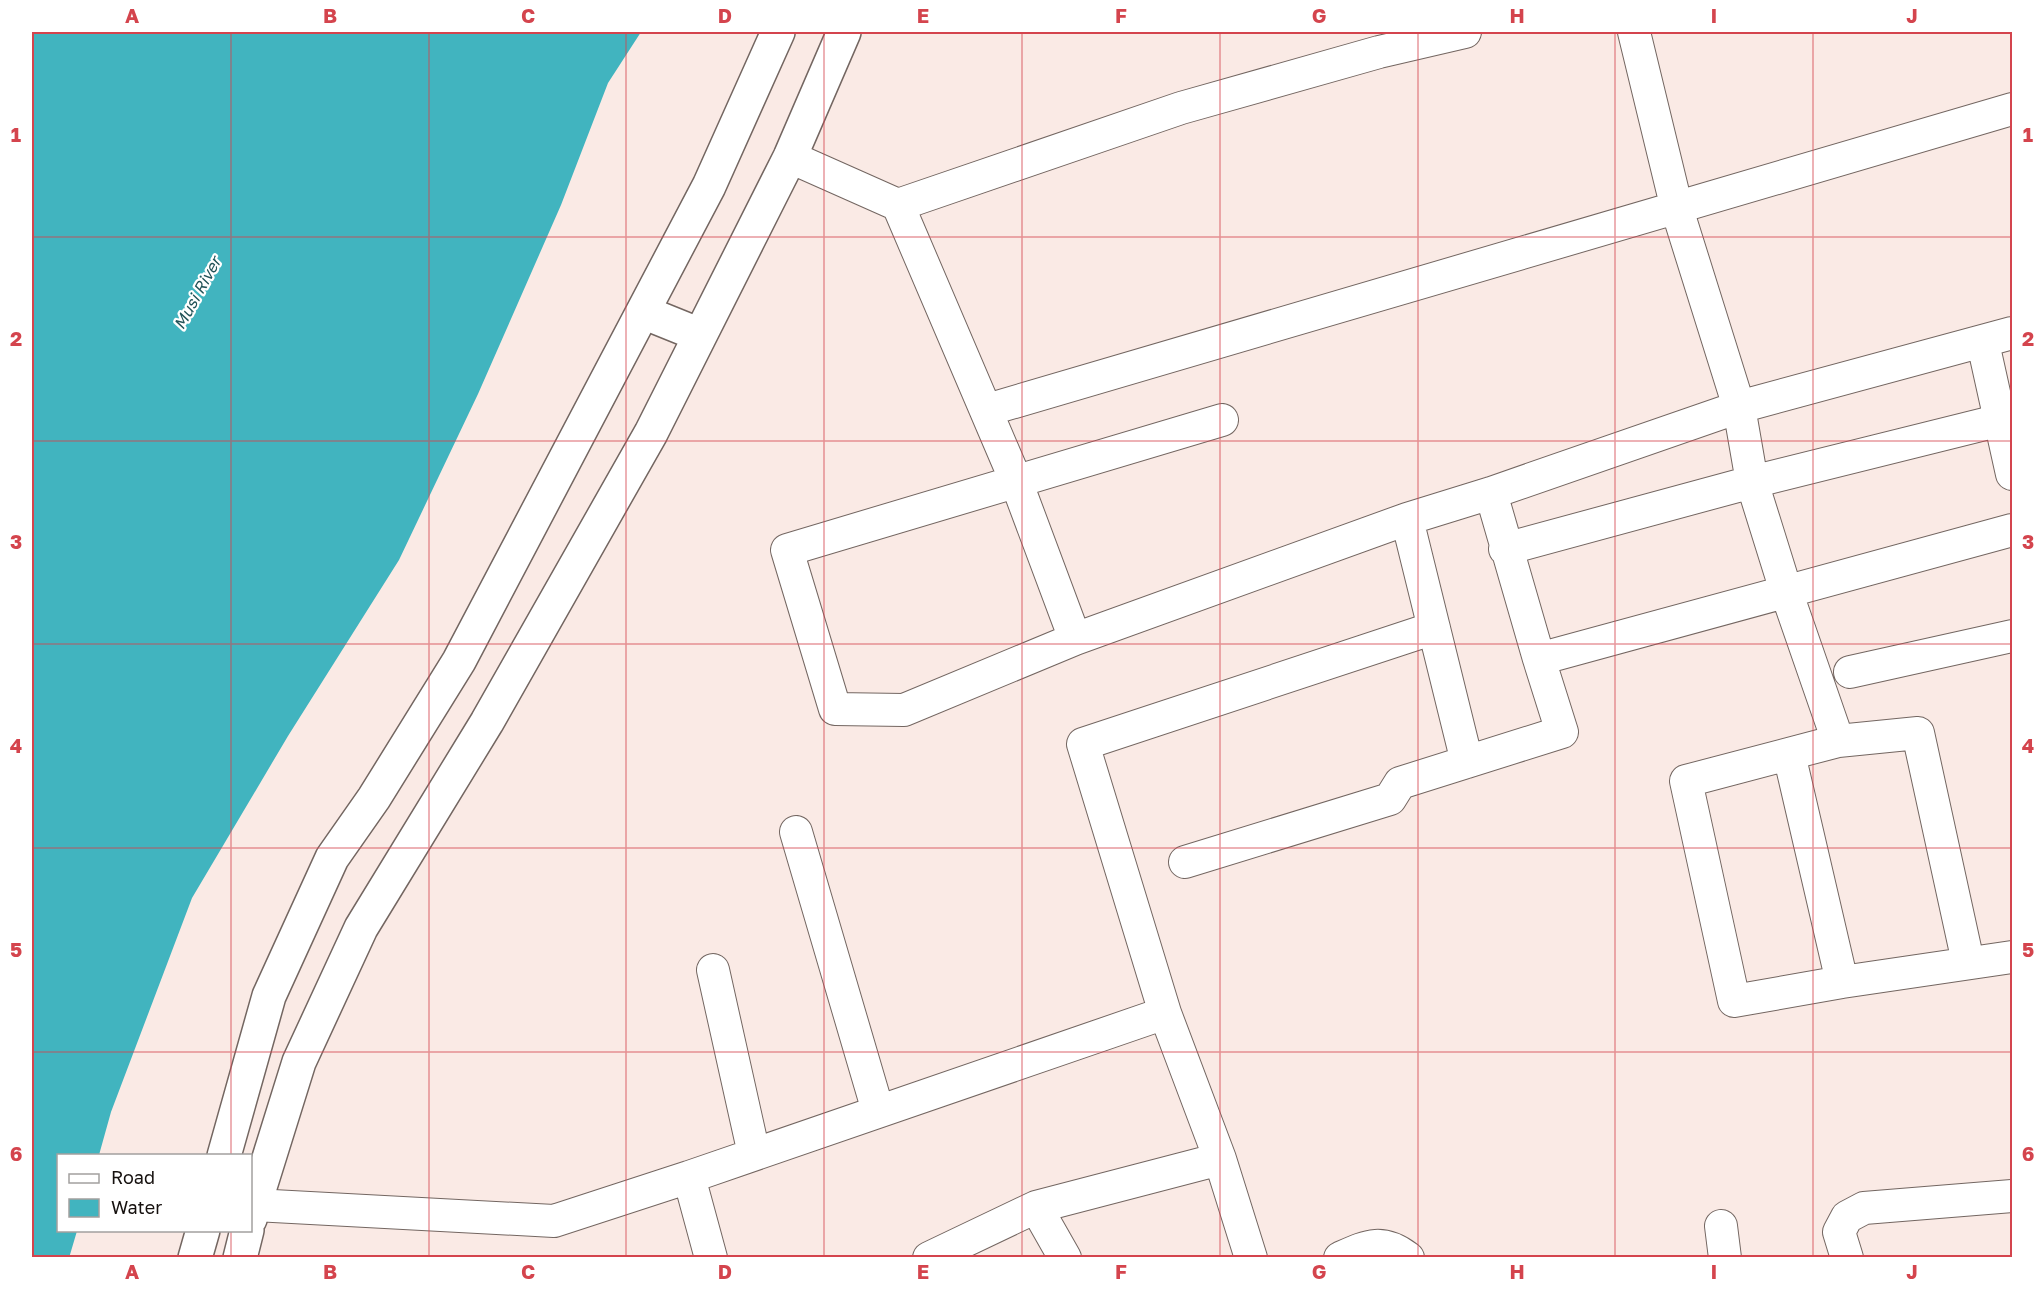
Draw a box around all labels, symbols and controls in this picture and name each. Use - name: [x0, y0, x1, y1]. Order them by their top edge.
- text: A: [125, 3, 139, 27]
- text: B: [323, 3, 337, 27]
- text: C: [521, 3, 535, 27]
- text: D: [718, 3, 732, 27]
- text: E: [917, 3, 929, 27]
- text: F: [1115, 3, 1127, 27]
- text: G: [1312, 3, 1326, 27]
- text: H: [1509, 3, 1525, 27]
- text: I: [1711, 3, 1717, 27]
- text: J: [1906, 3, 1918, 27]
- text: 1: [11, 122, 21, 146]
- text: 1: [2023, 122, 2033, 146]
- water label: Musi River: [169, 251, 226, 333]
- text: 2: [10, 326, 22, 350]
- text: 2: [2022, 326, 2034, 350]
- text: 3: [10, 529, 22, 553]
- text: 3: [2022, 529, 2034, 553]
- text: 4: [10, 733, 22, 757]
- text: 4: [2022, 733, 2034, 757]
- text: 5: [10, 937, 22, 961]
- text: 5: [2022, 937, 2034, 961]
- text: 6: [10, 1141, 22, 1165]
- text: 6: [2022, 1141, 2034, 1165]
- legend: [57, 1154, 252, 1232]
- text: Road: [111, 1166, 155, 1188]
- text: Water: [111, 1196, 162, 1218]
- text: A: [125, 1259, 139, 1283]
- text: B: [323, 1259, 337, 1283]
- text: C: [521, 1259, 535, 1283]
- text: D: [718, 1259, 732, 1283]
- text: E: [917, 1259, 929, 1283]
- text: F: [1115, 1259, 1127, 1283]
- text: G: [1312, 1259, 1326, 1283]
- text: H: [1509, 1259, 1525, 1283]
- text: I: [1711, 1259, 1717, 1283]
- text: J: [1906, 1259, 1918, 1283]

